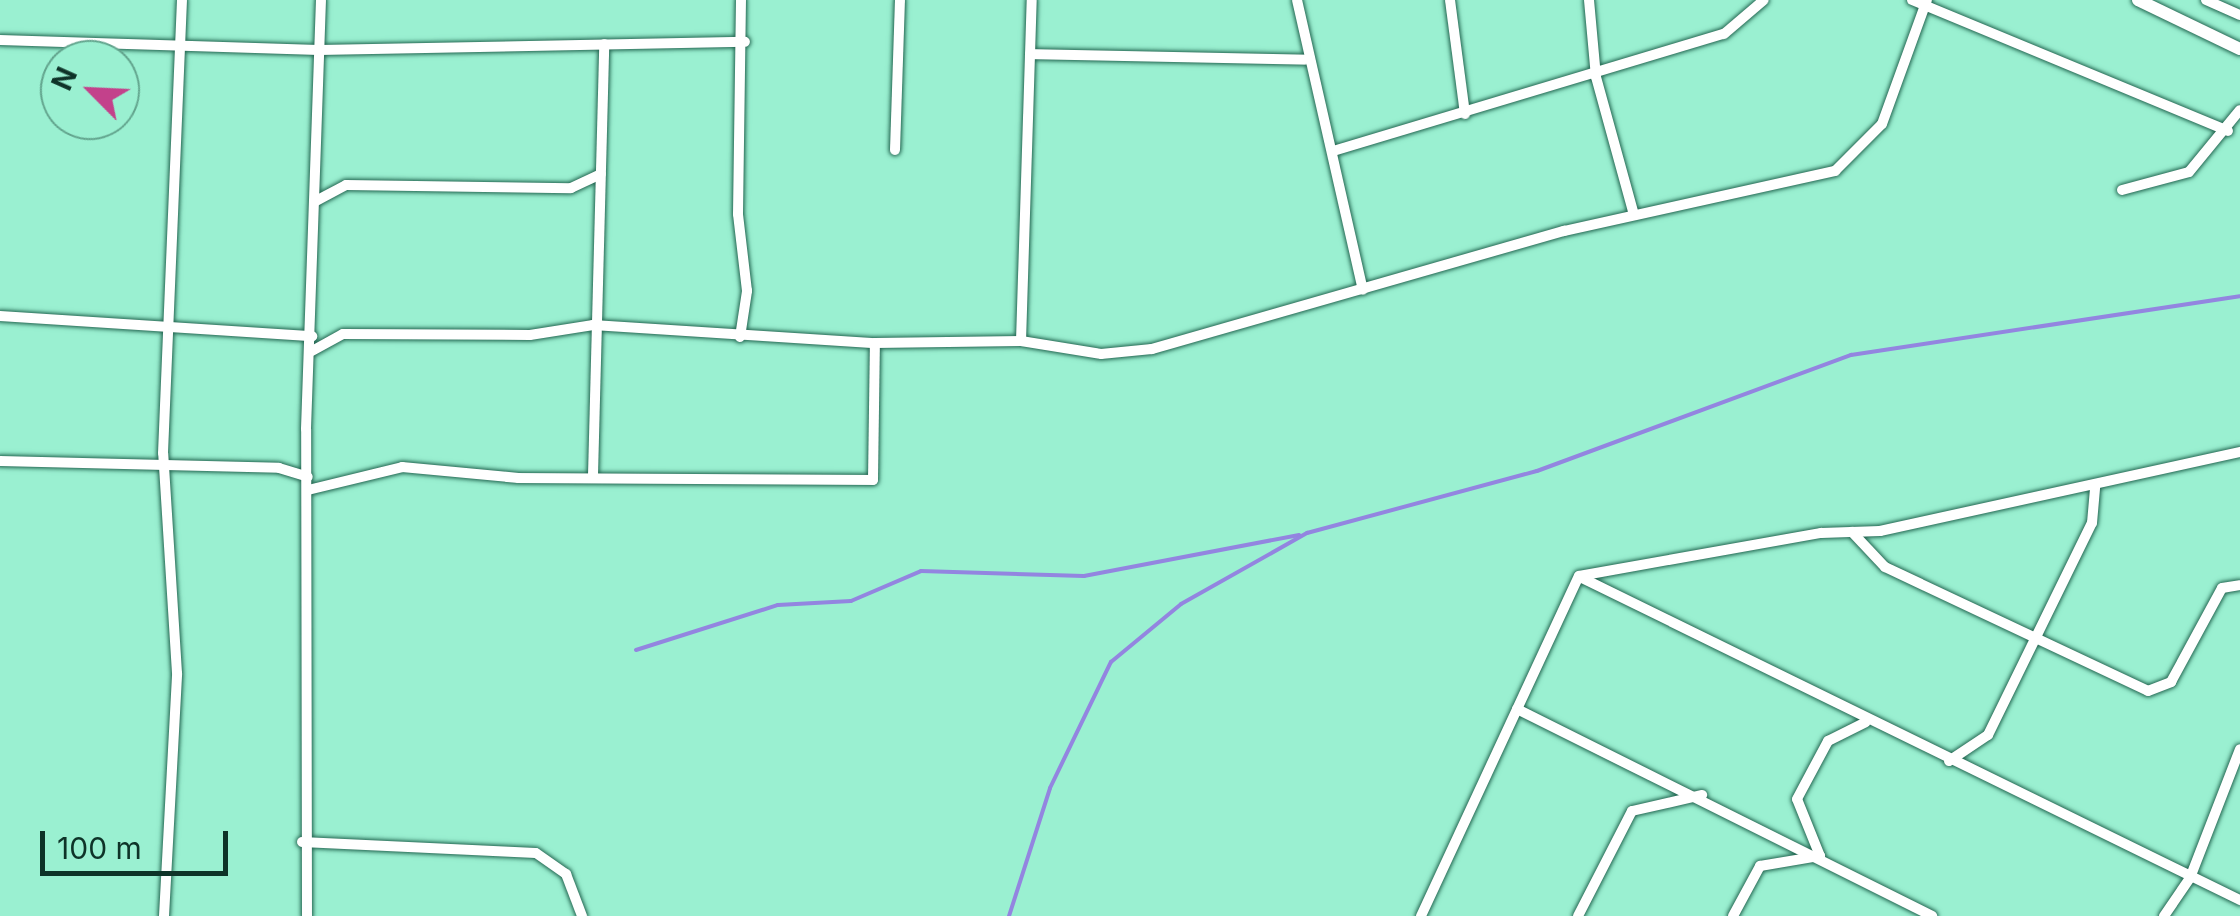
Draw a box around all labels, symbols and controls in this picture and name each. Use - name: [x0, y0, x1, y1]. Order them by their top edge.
- north arrow: [40, 40, 140, 140]
- text: N: [45, 62, 84, 95]
- scale bar: [45, 811, 232, 873]
- text: 100 m: [57, 830, 142, 866]

